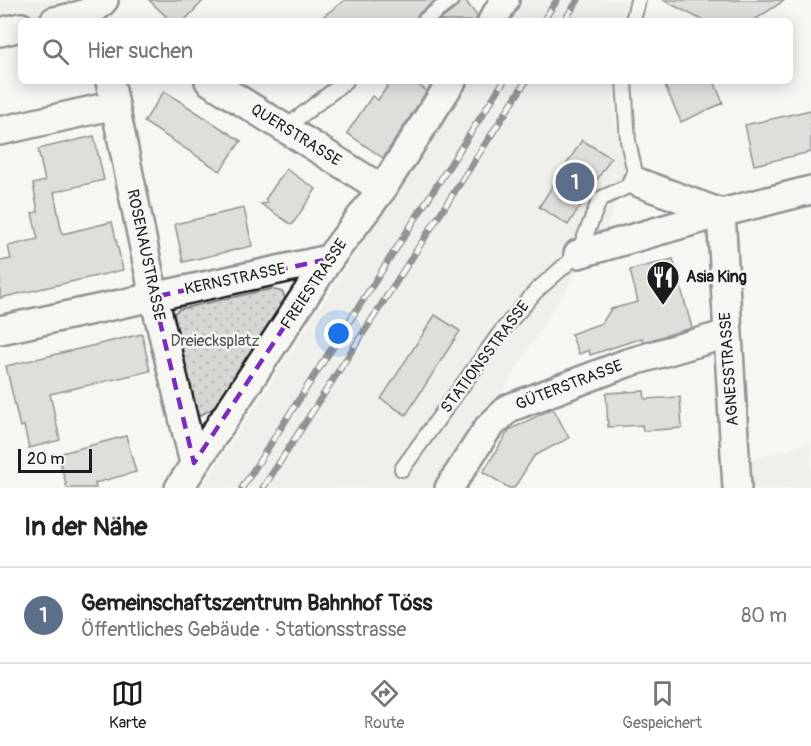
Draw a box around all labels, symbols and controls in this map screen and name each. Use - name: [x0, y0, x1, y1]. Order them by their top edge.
- search box: [18, 18, 793, 84]
- icon: search: [39, 35, 72, 68]
- text: Hier suchen: [87, 37, 193, 65]
- street label: QUERSTRASSE: [247, 99, 345, 171]
- pin: 1: [556, 160, 594, 204]
- street label: ROSENAUSTRASSE: [122, 187, 170, 323]
- street label: FREIESTRASSE: [276, 235, 352, 333]
- street label: KERNSTRASSE: [183, 259, 287, 299]
- restaurant icon: Asia King: [645, 259, 681, 306]
- place label: Asia King: [686, 267, 747, 287]
- street label: STATIONSSTRASSE: [436, 297, 534, 417]
- street label: AGNESSTRASSE: [715, 311, 743, 427]
- your location: [324, 319, 353, 348]
- park label: Dreiecksplatz: [170, 331, 260, 351]
- street label: GÜTERSTRASSE: [513, 355, 625, 415]
- scale bar: [18, 446, 92, 474]
- text: 20 m: [27, 449, 65, 469]
- text: In der Nähe: [24, 511, 147, 543]
- text: Gemeinschaftszentrum Bahnhof Töss: [81, 589, 432, 617]
- text: 1: [40, 603, 47, 628]
- text: 80 m: [741, 603, 787, 628]
- text: Öffentliches Gebäude · Stationsstrasse: [81, 617, 406, 642]
- tab: Karte: [109, 677, 146, 733]
- tab: Route: [364, 677, 404, 733]
- tab: Gespeichert: [622, 677, 702, 733]

